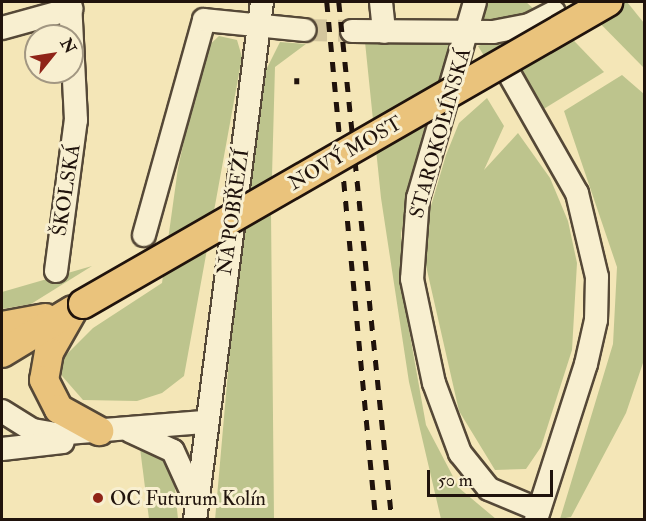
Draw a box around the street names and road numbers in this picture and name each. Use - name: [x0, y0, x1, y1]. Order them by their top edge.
- street label: STAROKOLÍNSKÁ: [404, 45, 476, 221]
- street label: NOVÝ MOST: [284, 111, 406, 195]
- street label: ŠKOLSKÁ: [47, 142, 85, 238]
- street label: NA POBŘEŽÍ: [212, 147, 254, 277]

